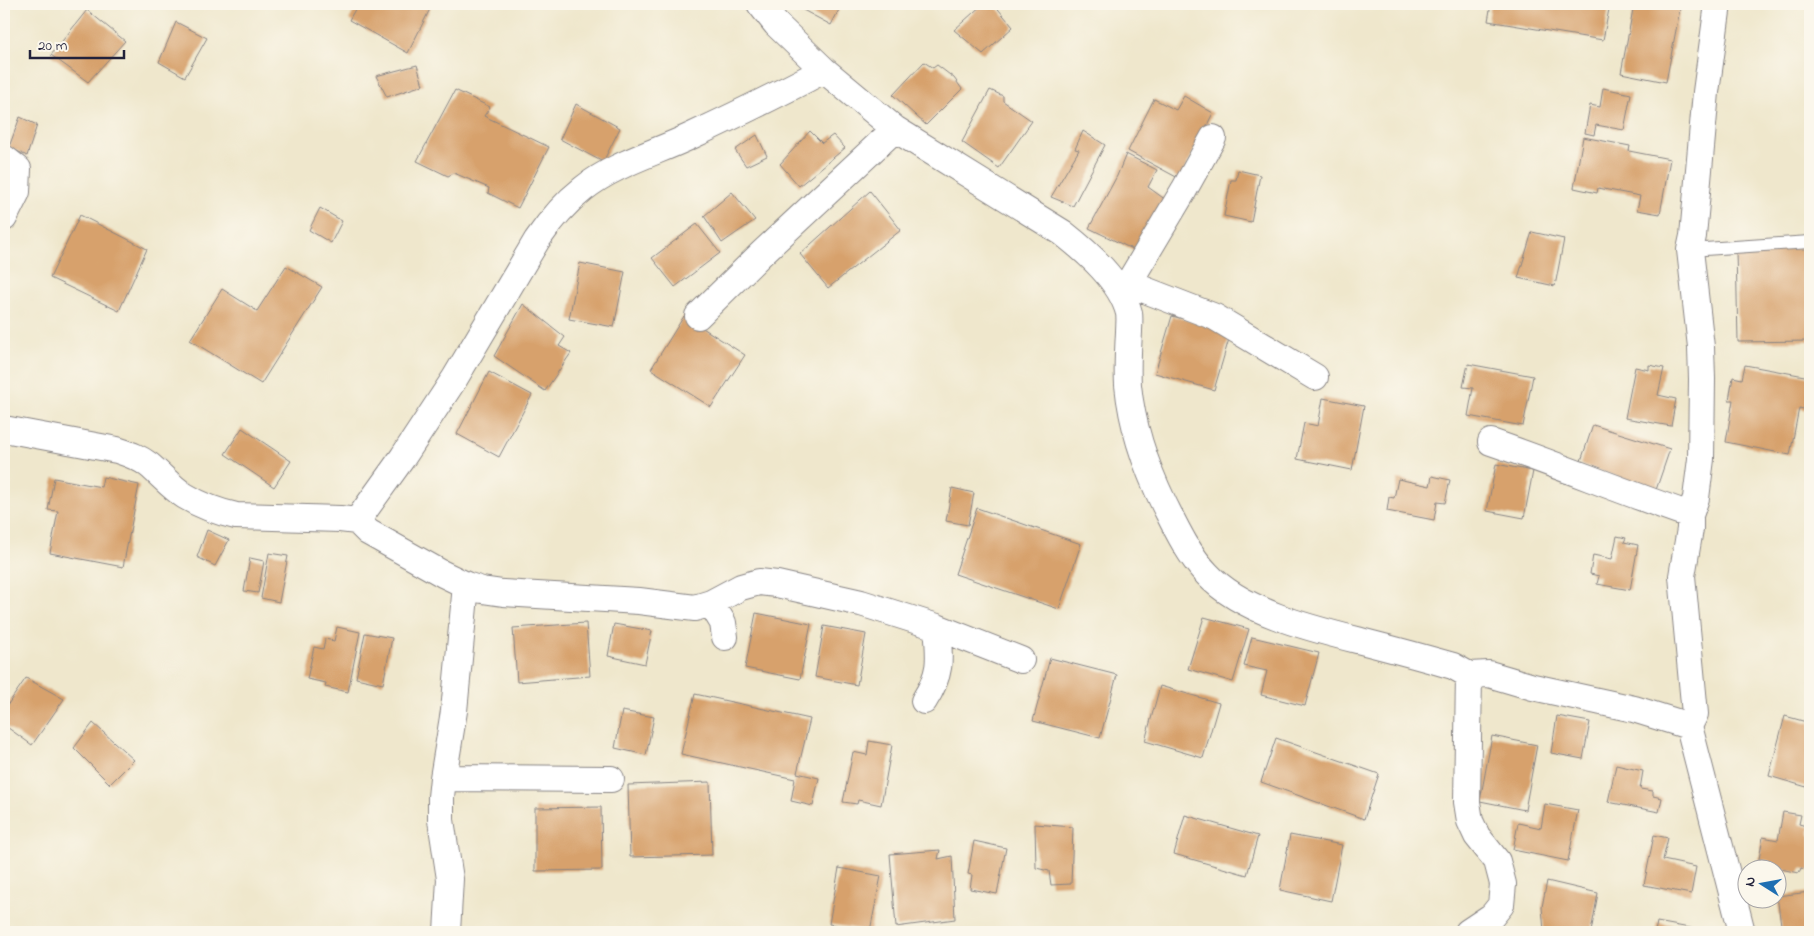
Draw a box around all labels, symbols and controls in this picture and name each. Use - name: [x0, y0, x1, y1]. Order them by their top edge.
- scale bar: [30, 28, 124, 60]
- text: 20 m: [38, 35, 68, 57]
- north arrow: [1736, 858, 1786, 908]
- text: N: [1740, 875, 1762, 888]

